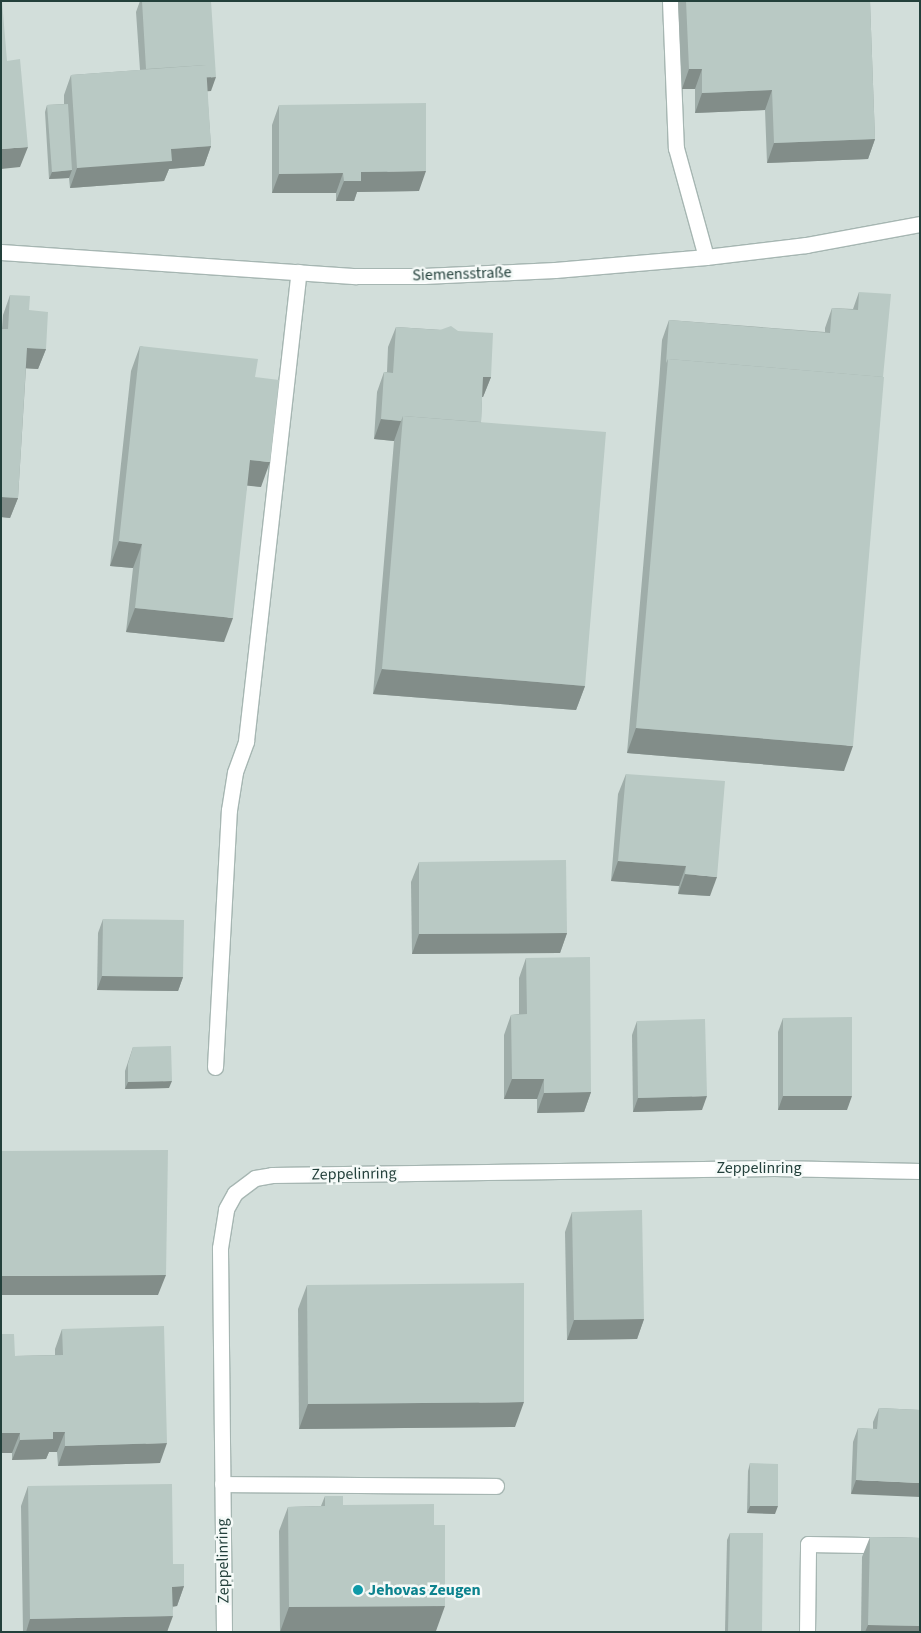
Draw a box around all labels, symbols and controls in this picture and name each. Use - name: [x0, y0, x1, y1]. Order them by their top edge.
- street label: Siemensstraße: [412, 263, 512, 285]
- street label: Zeppelinring: [717, 1158, 801, 1178]
- street label: Zeppelinring: [311, 1164, 397, 1184]
- street label: Zeppelinring: [213, 1518, 233, 1604]
- place label: Jehovas Zeugen: [368, 1580, 481, 1600]
- marker: Jehovas Zeugen: [352, 1584, 364, 1596]

